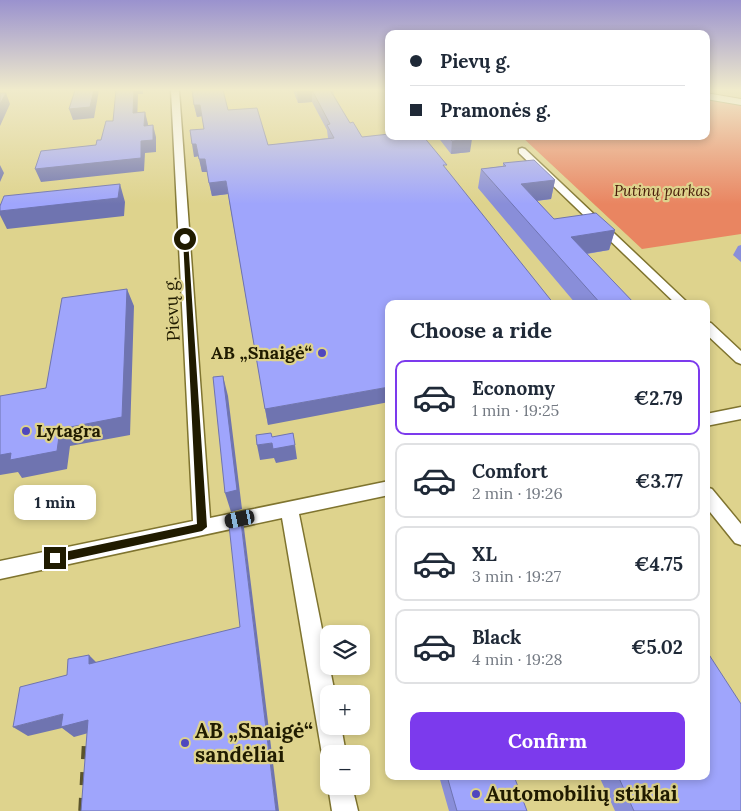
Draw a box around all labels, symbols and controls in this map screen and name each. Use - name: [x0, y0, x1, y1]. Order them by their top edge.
- text: Pievų g.: [440, 49, 511, 73]
- text: Pramonės g.: [440, 98, 551, 122]
- park label: Putinų parkas: [614, 181, 710, 200]
- route start: [174, 228, 196, 250]
- street label: Pievų g.: [158, 276, 185, 342]
- text: Choose a ride: [410, 316, 552, 344]
- place label: AB „Snaigė“: [211, 341, 312, 364]
- marker: AB „Snaigė“: [316, 347, 328, 359]
- icon: car: [412, 375, 457, 420]
- text: Economy: [472, 376, 555, 400]
- text: €2.79: [634, 386, 683, 410]
- text: 1 min · 19:25: [472, 400, 559, 420]
- place label: Lytagra: [36, 419, 101, 442]
- marker: Lytagra: [20, 425, 32, 437]
- icon: car: [412, 458, 457, 503]
- text: Comfort: [472, 459, 548, 483]
- text: €3.77: [635, 469, 683, 493]
- text: 2 min · 19:26: [472, 483, 563, 503]
- callout: 1 min: [14, 486, 96, 520]
- text: 1 min: [35, 492, 75, 512]
- car: [223, 509, 256, 529]
- icon: car: [412, 541, 457, 586]
- text: XL: [472, 542, 497, 566]
- route end: [44, 547, 66, 569]
- text: €4.75: [634, 552, 683, 576]
- text: 3 min · 19:27: [472, 566, 561, 586]
- icon: car: [412, 624, 457, 669]
- map controls: [320, 625, 370, 795]
- button: layers: [320, 625, 370, 675]
- text: Black: [472, 625, 521, 649]
- text: €5.02: [631, 635, 683, 659]
- text: 4 min · 19:28: [472, 649, 562, 669]
- button: +: [320, 685, 370, 735]
- button: Confirm: [410, 712, 685, 770]
- place label: AB „Snaigė“ sandėliai: [195, 717, 313, 768]
- marker: AB „Snaigė“ sandėliai: [179, 737, 191, 749]
- button: −: [320, 745, 370, 795]
- place label: Automobilių stiklai: [486, 780, 678, 807]
- marker: Automobilių stiklai: [470, 788, 482, 800]

